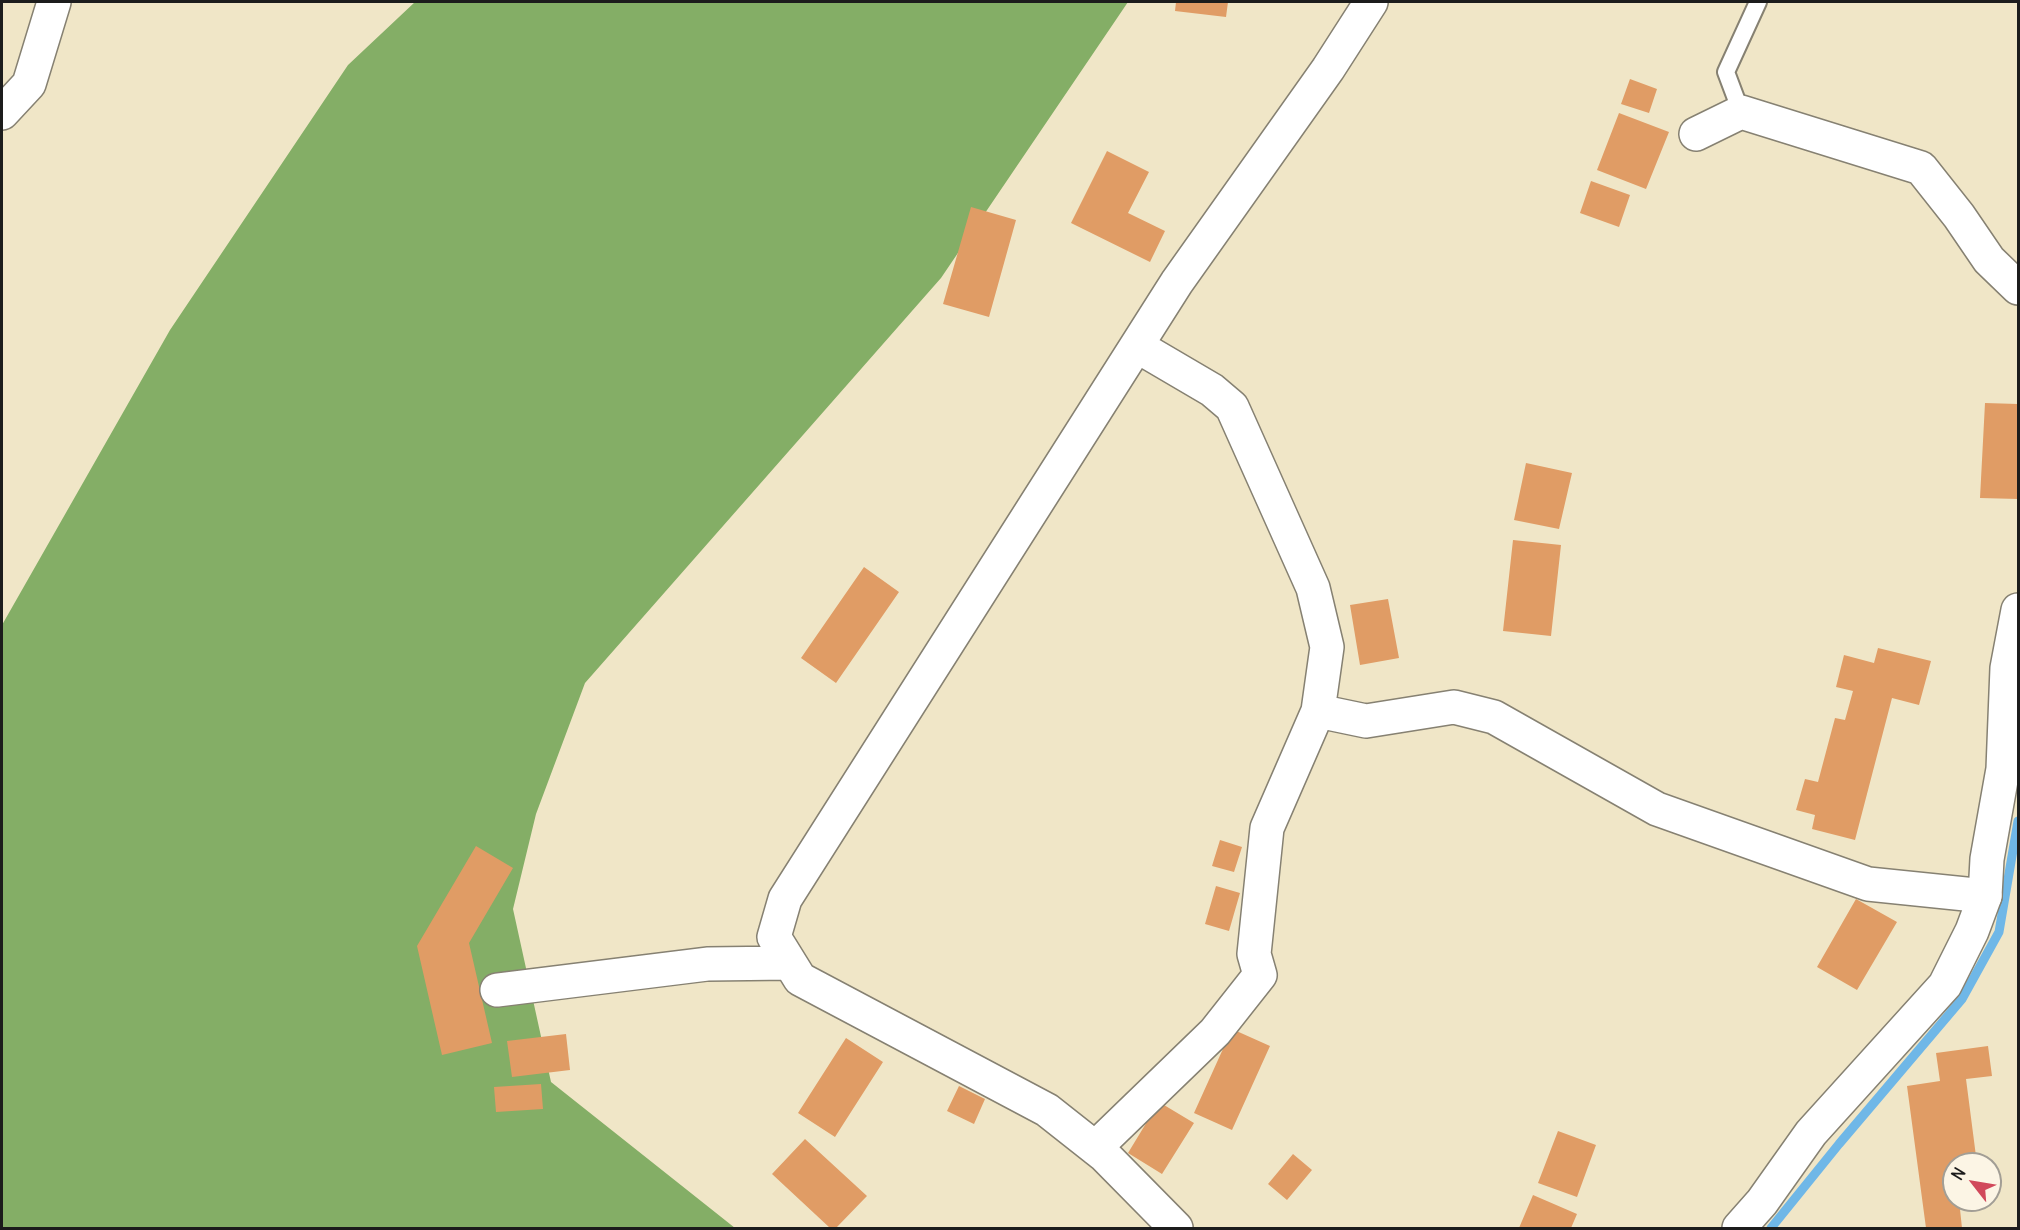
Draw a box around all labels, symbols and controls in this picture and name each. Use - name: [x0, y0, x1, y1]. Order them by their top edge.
- north arrow: [1942, 1152, 2002, 1212]
- text: N: [1947, 1164, 1970, 1184]

